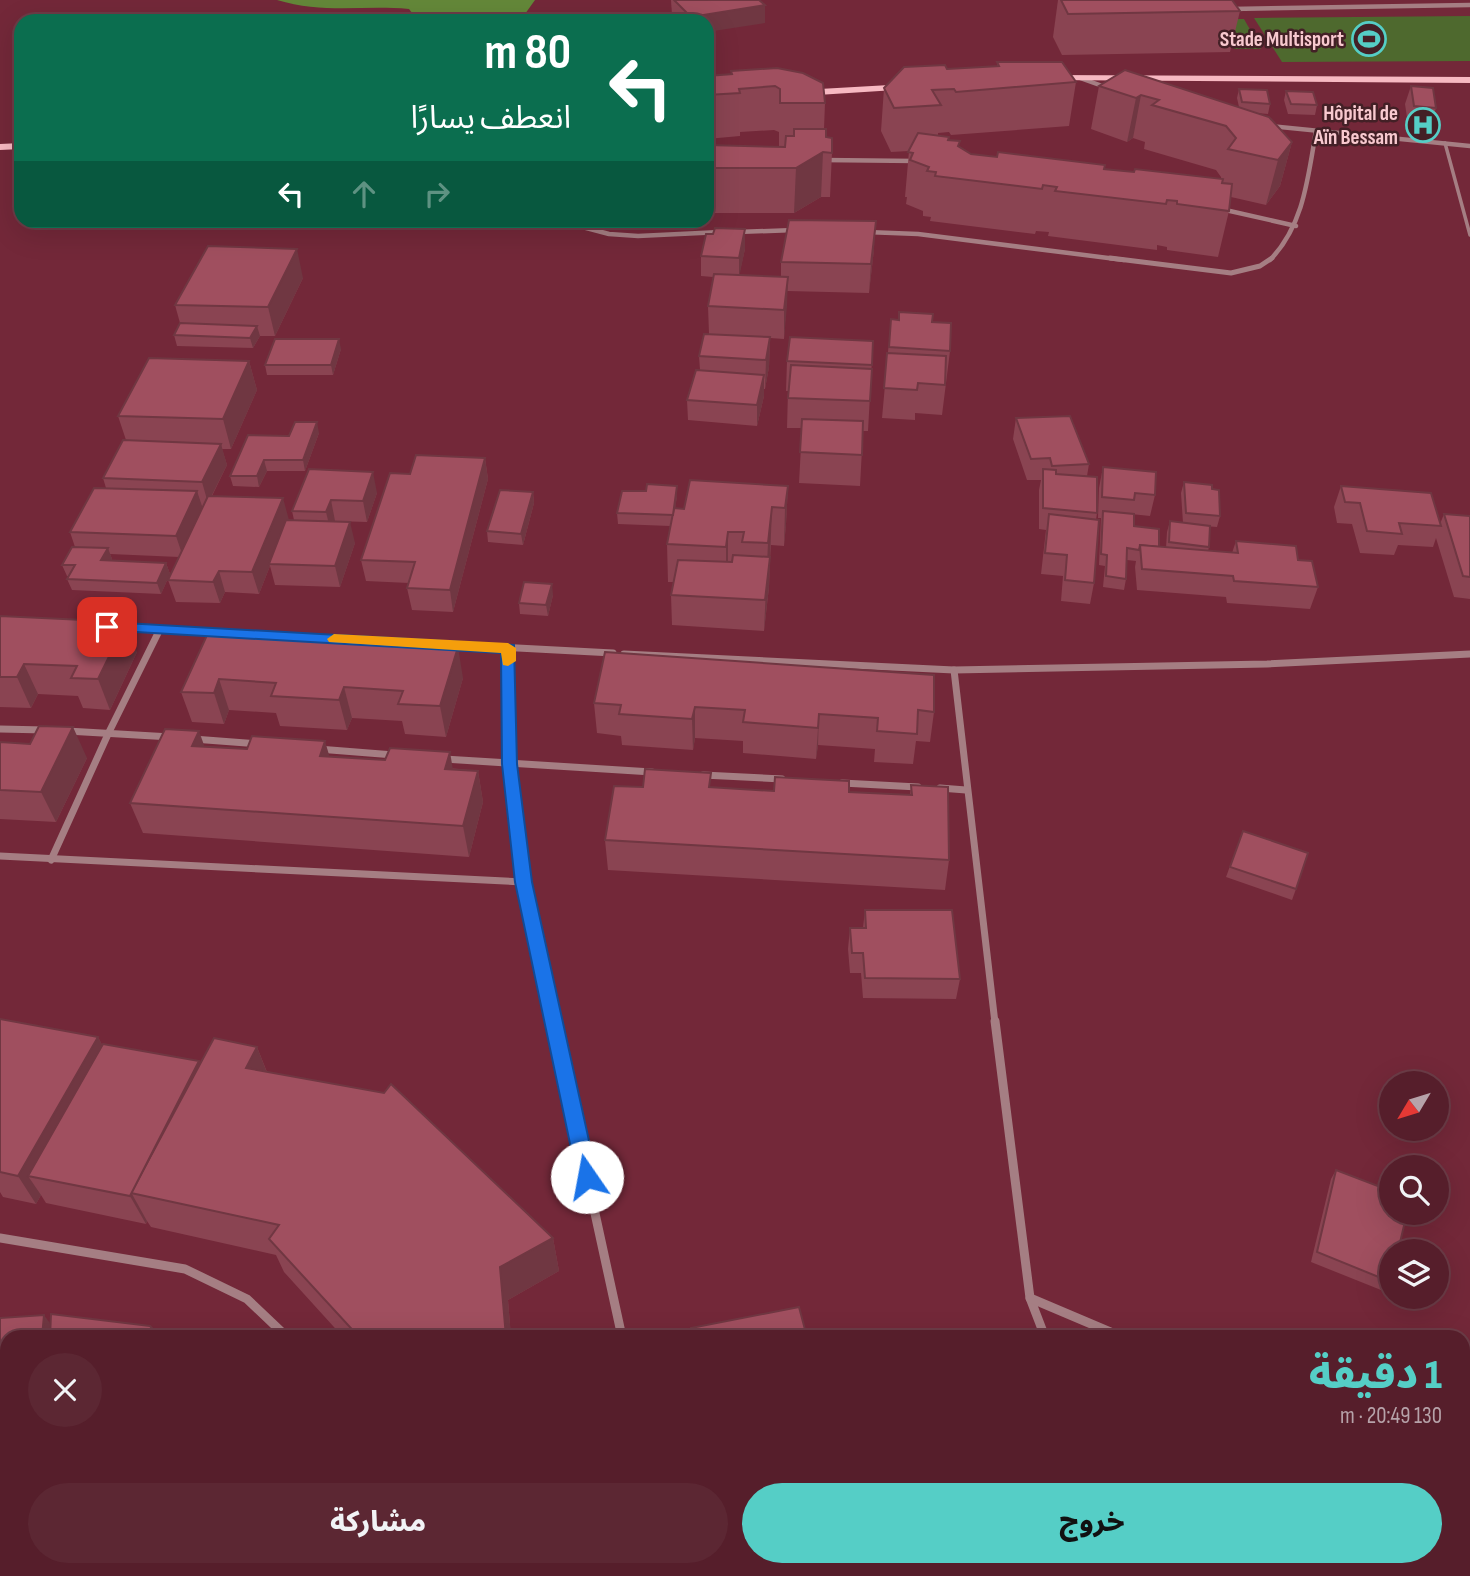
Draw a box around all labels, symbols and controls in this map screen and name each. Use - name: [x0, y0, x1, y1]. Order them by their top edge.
- sports icon: Stade Multisport: [1350, 20, 1388, 58]
- text: 80 m: [484, 24, 571, 83]
- place label: Stade Multisport: [1220, 27, 1344, 52]
- icon: left: [595, 42, 686, 133]
- text: انعطف يسارًا: [411, 99, 571, 138]
- place label: Hôpital de Aïn Bessam: [1313, 101, 1398, 150]
- hospital icon: Hôpital de Aïn Bessam: [1404, 106, 1442, 144]
- icon: left: [272, 175, 310, 213]
- icon: ahead: [345, 175, 383, 213]
- icon: right: [418, 175, 456, 213]
- pin: [77, 597, 137, 657]
- icon: arrive: [88, 608, 126, 646]
- north arrow: [1379, 1071, 1449, 1141]
- map controls: [1379, 1071, 1449, 1309]
- position arrow: [550, 1140, 624, 1214]
- button: search: [1379, 1155, 1449, 1225]
- button: layers: [1379, 1239, 1449, 1309]
- text: 1 دقيقة: [1309, 1350, 1442, 1401]
- button: close: [28, 1353, 102, 1427]
- text: 130 m · 20:49: [1340, 1402, 1442, 1430]
- button: مشاركة: [28, 1483, 728, 1563]
- button: خروج: [742, 1483, 1442, 1563]

